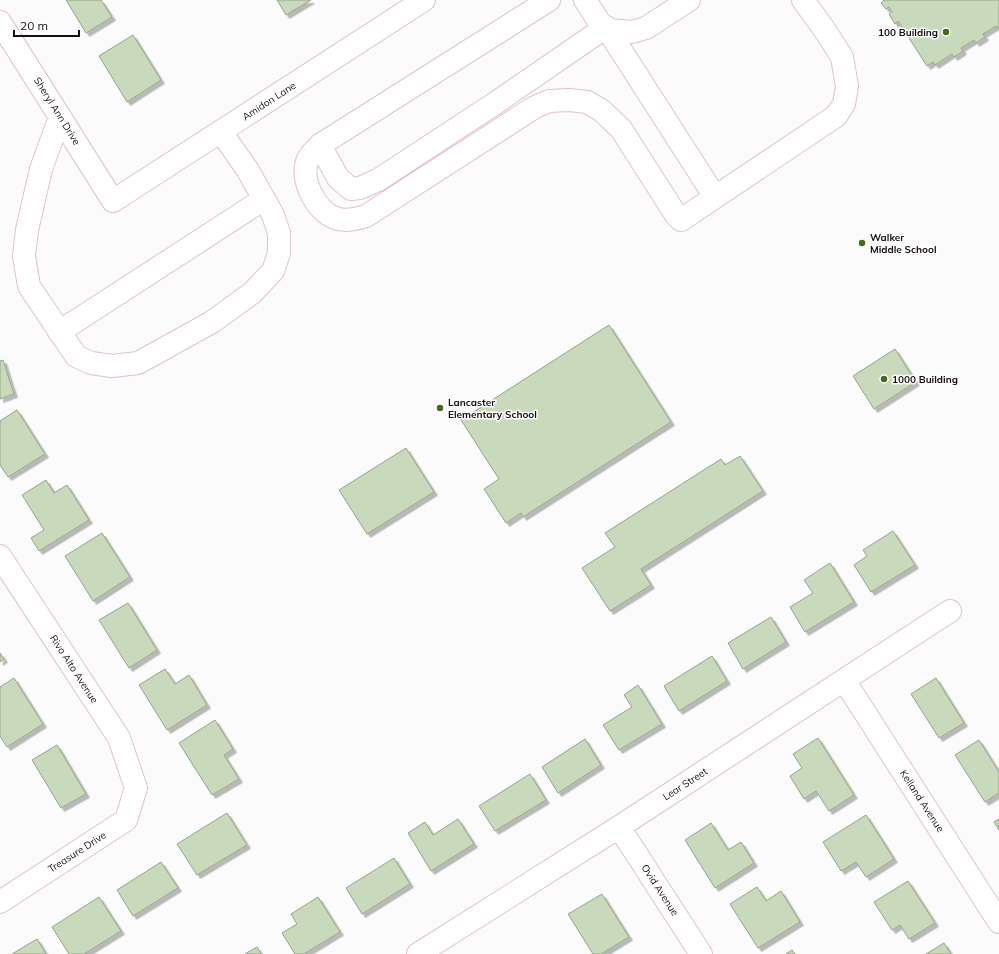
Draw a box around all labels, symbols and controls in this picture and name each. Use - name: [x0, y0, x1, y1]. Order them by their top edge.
- scale bar: [14, 12, 79, 38]
- text: 20 m: [20, 18, 48, 33]
- place label: 100 Building: [878, 26, 938, 39]
- marker: 100 Building: [941, 27, 951, 37]
- street label: Sheryl Ann Drive: [31, 75, 83, 147]
- street label: Amidon Lane: [240, 79, 298, 123]
- place label: Walker Middle School: [870, 231, 937, 256]
- marker: Walker Middle School: [857, 238, 867, 248]
- place label: 1000 Building: [892, 373, 958, 386]
- marker: 1000 Building: [879, 374, 889, 384]
- place label: Lancaster Elementary School: [448, 396, 537, 421]
- marker: Lancaster Elementary School: [435, 403, 445, 413]
- street label: Rivo Alto Avenue: [47, 632, 101, 706]
- street label: Lear Street: [660, 764, 710, 803]
- street label: Kelland Avenue: [897, 767, 947, 835]
- street label: Treasure Drive: [45, 828, 109, 876]
- street label: Ovid Avenue: [639, 862, 681, 918]

